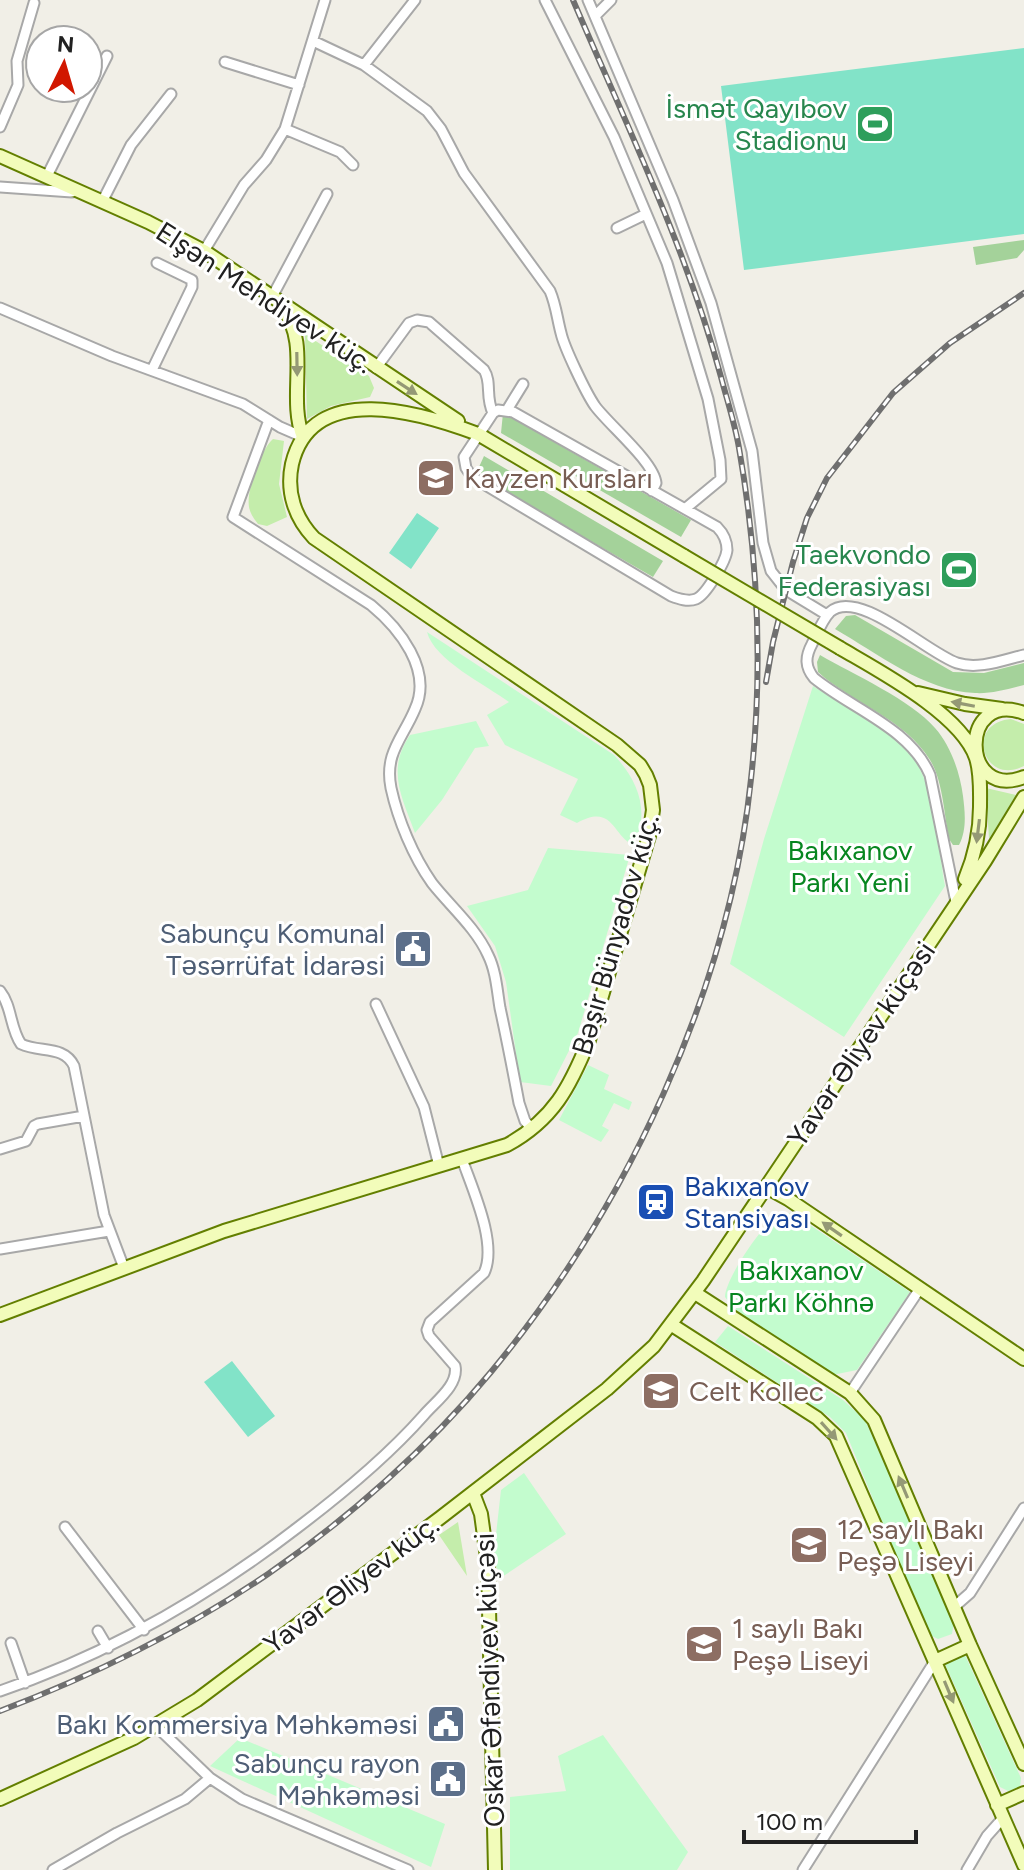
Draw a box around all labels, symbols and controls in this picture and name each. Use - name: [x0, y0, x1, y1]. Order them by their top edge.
- north arrow: [24, 24, 104, 104]
- text: N: [56, 30, 75, 59]
- place label: İsmət Qayıbov Stadionu: [665, 91, 847, 157]
- sports icon: İsmət Qayıbov Stadionu: [854, 103, 896, 145]
- street label: Elşən Mehdiyev küç.: [150, 214, 380, 380]
- one-way arrow: [290, 352, 303, 377]
- one-way arrow: [396, 380, 417, 395]
- school or university icon: Kayzen Kursları: [415, 457, 457, 499]
- place label: Kayzen Kursları: [464, 461, 653, 495]
- place label: Taekvondo Federasiyası: [777, 537, 931, 603]
- sports icon: Taekvondo Federasiyası: [938, 549, 980, 591]
- one-way arrow: [950, 697, 975, 709]
- street label: Bəşir Bünyadov küç.: [564, 809, 666, 1059]
- one-way arrow: [972, 819, 985, 844]
- park label: Bakıxanov Parkı Yeni: [788, 833, 913, 899]
- place label: Sabunçu Komunal Təsərrüfat İdarəsi: [160, 916, 385, 982]
- public building icon: Sabunçu Komunal Təsərrüfat İdarəsi: [392, 928, 434, 970]
- street label: Yavər Əliyev küçəsi: [780, 935, 942, 1153]
- place label: Bakıxanov Stansiyası: [684, 1169, 809, 1235]
- station icon: Bakıxanov Stansiyası: [635, 1181, 677, 1223]
- one-way arrow: [822, 1222, 843, 1237]
- park label: Bakıxanov Parkı Köhnə: [728, 1253, 874, 1319]
- school or university icon: Celt Kollec: [640, 1370, 682, 1412]
- place label: Celt Kollec: [689, 1374, 824, 1408]
- one-way arrow: [820, 1421, 838, 1441]
- one-way arrow: [896, 1475, 909, 1499]
- street label: Yavər Əliyev küç.: [257, 1507, 445, 1661]
- place label: 12 saylı Bakı Peşə Liseyi: [837, 1512, 984, 1578]
- school or university icon: 12 saylı Bakı Peşə Liseyi: [788, 1524, 830, 1566]
- street label: Oskar Əfəndiyev küçəsi: [467, 1532, 511, 1828]
- place label: 1 saylı Bakı Peşə Liseyi: [732, 1611, 869, 1677]
- school or university icon: 1 saylı Bakı Peşə Liseyi: [683, 1623, 725, 1665]
- one-way arrow: [942, 1680, 955, 1704]
- public building icon: Bakı Kommersiya Məhkəməsi: [425, 1703, 467, 1745]
- place label: Bakı Kommersiya Məhkəməsi: [56, 1707, 418, 1741]
- place label: Sabunçu rayon Məhkəməsi: [233, 1746, 420, 1812]
- public building icon: Sabunçu rayon Məhkəməsi: [427, 1758, 469, 1800]
- scale bar: [744, 1794, 916, 1844]
- text: 100 m: [756, 1807, 823, 1836]

